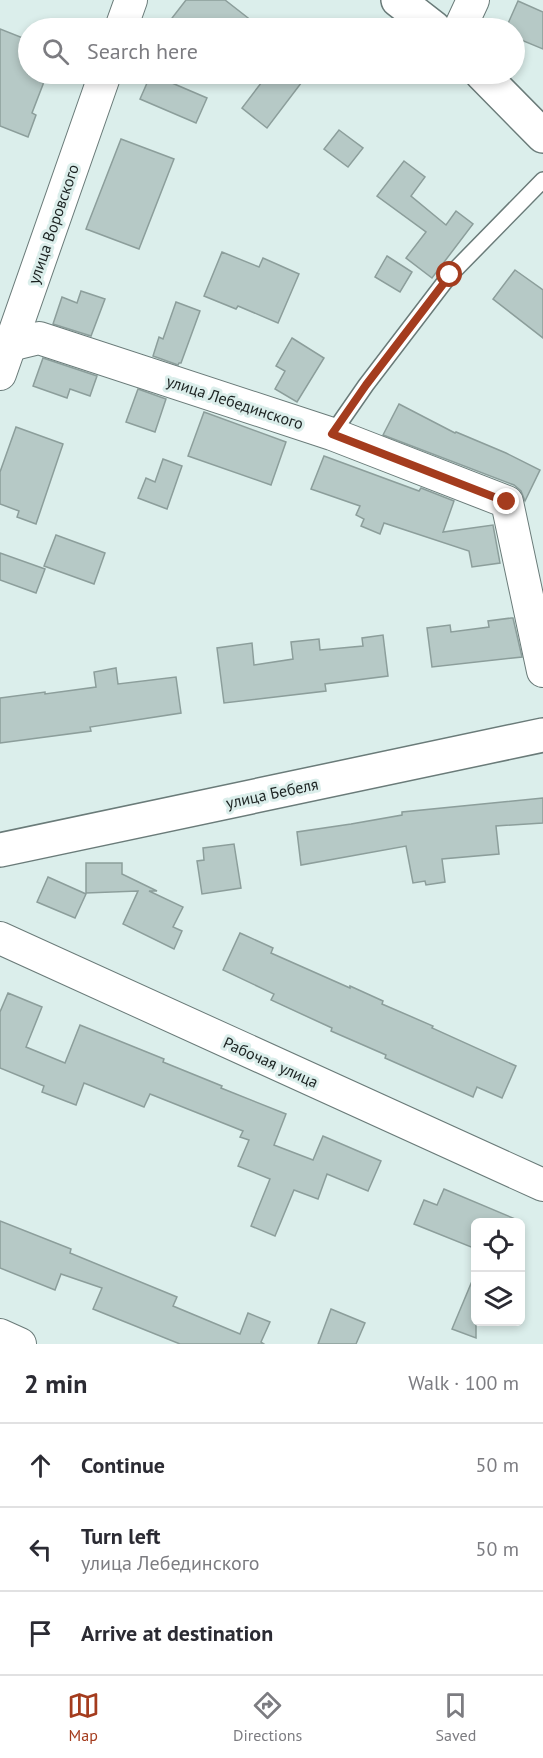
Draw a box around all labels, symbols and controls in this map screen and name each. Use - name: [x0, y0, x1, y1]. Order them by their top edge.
- search box: [18, 18, 525, 84]
- icon: search: [39, 35, 72, 68]
- text: Search here: [87, 37, 198, 65]
- street label: улица Воровского: [23, 161, 83, 287]
- route start: [436, 261, 462, 287]
- street label: улица Лебединского: [164, 370, 306, 434]
- route end: [493, 488, 519, 514]
- street label: улица Бебеля: [224, 773, 320, 813]
- street label: Рабочая улица: [220, 1032, 322, 1092]
- map controls: [471, 1218, 525, 1326]
- button: locate: [471, 1218, 525, 1272]
- button: layers: [471, 1272, 525, 1326]
- text: 2 min: [24, 1367, 87, 1400]
- text: Walk · 100 m: [408, 1370, 519, 1396]
- icon: ahead: [24, 1449, 57, 1482]
- text: Continue: [81, 1451, 165, 1479]
- text: 50 m: [476, 1452, 519, 1478]
- text: Turn left: [81, 1522, 161, 1550]
- icon: left: [24, 1533, 57, 1566]
- text: 50 m: [476, 1536, 519, 1562]
- text: улица Лебединского: [81, 1550, 260, 1576]
- icon: arrive: [24, 1617, 57, 1650]
- text: Arrive at destination: [81, 1619, 273, 1647]
- tab: Map: [67, 1689, 100, 1745]
- tab: Directions: [233, 1689, 302, 1745]
- tab: Saved: [436, 1689, 476, 1745]

